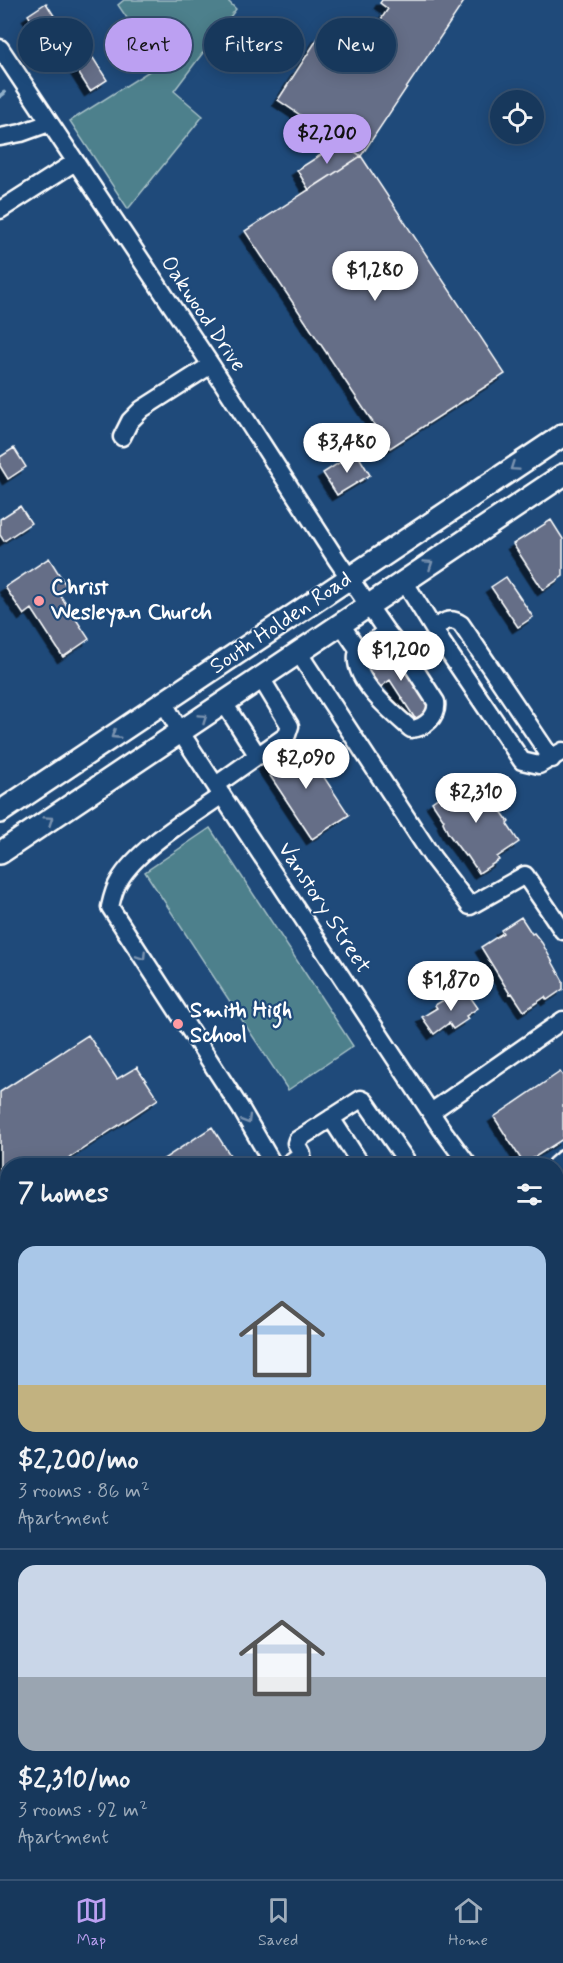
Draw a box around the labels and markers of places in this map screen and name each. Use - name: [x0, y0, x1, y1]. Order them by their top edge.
- pin: $2,200: [278, 114, 376, 165]
- pin: $1,280: [326, 251, 424, 302]
- pin: $3,480: [298, 423, 396, 474]
- place label: Christ Wesleyan Church: [50, 574, 212, 628]
- marker: Christ Wesleyan Church: [32, 594, 46, 608]
- pin: $1,200: [352, 631, 450, 682]
- pin: $2,090: [257, 739, 355, 790]
- pin: $2,310: [427, 773, 525, 824]
- pin: $1,870: [402, 961, 500, 1012]
- place label: Smith High School: [190, 997, 292, 1050]
- marker: Smith High School: [171, 1017, 185, 1031]

